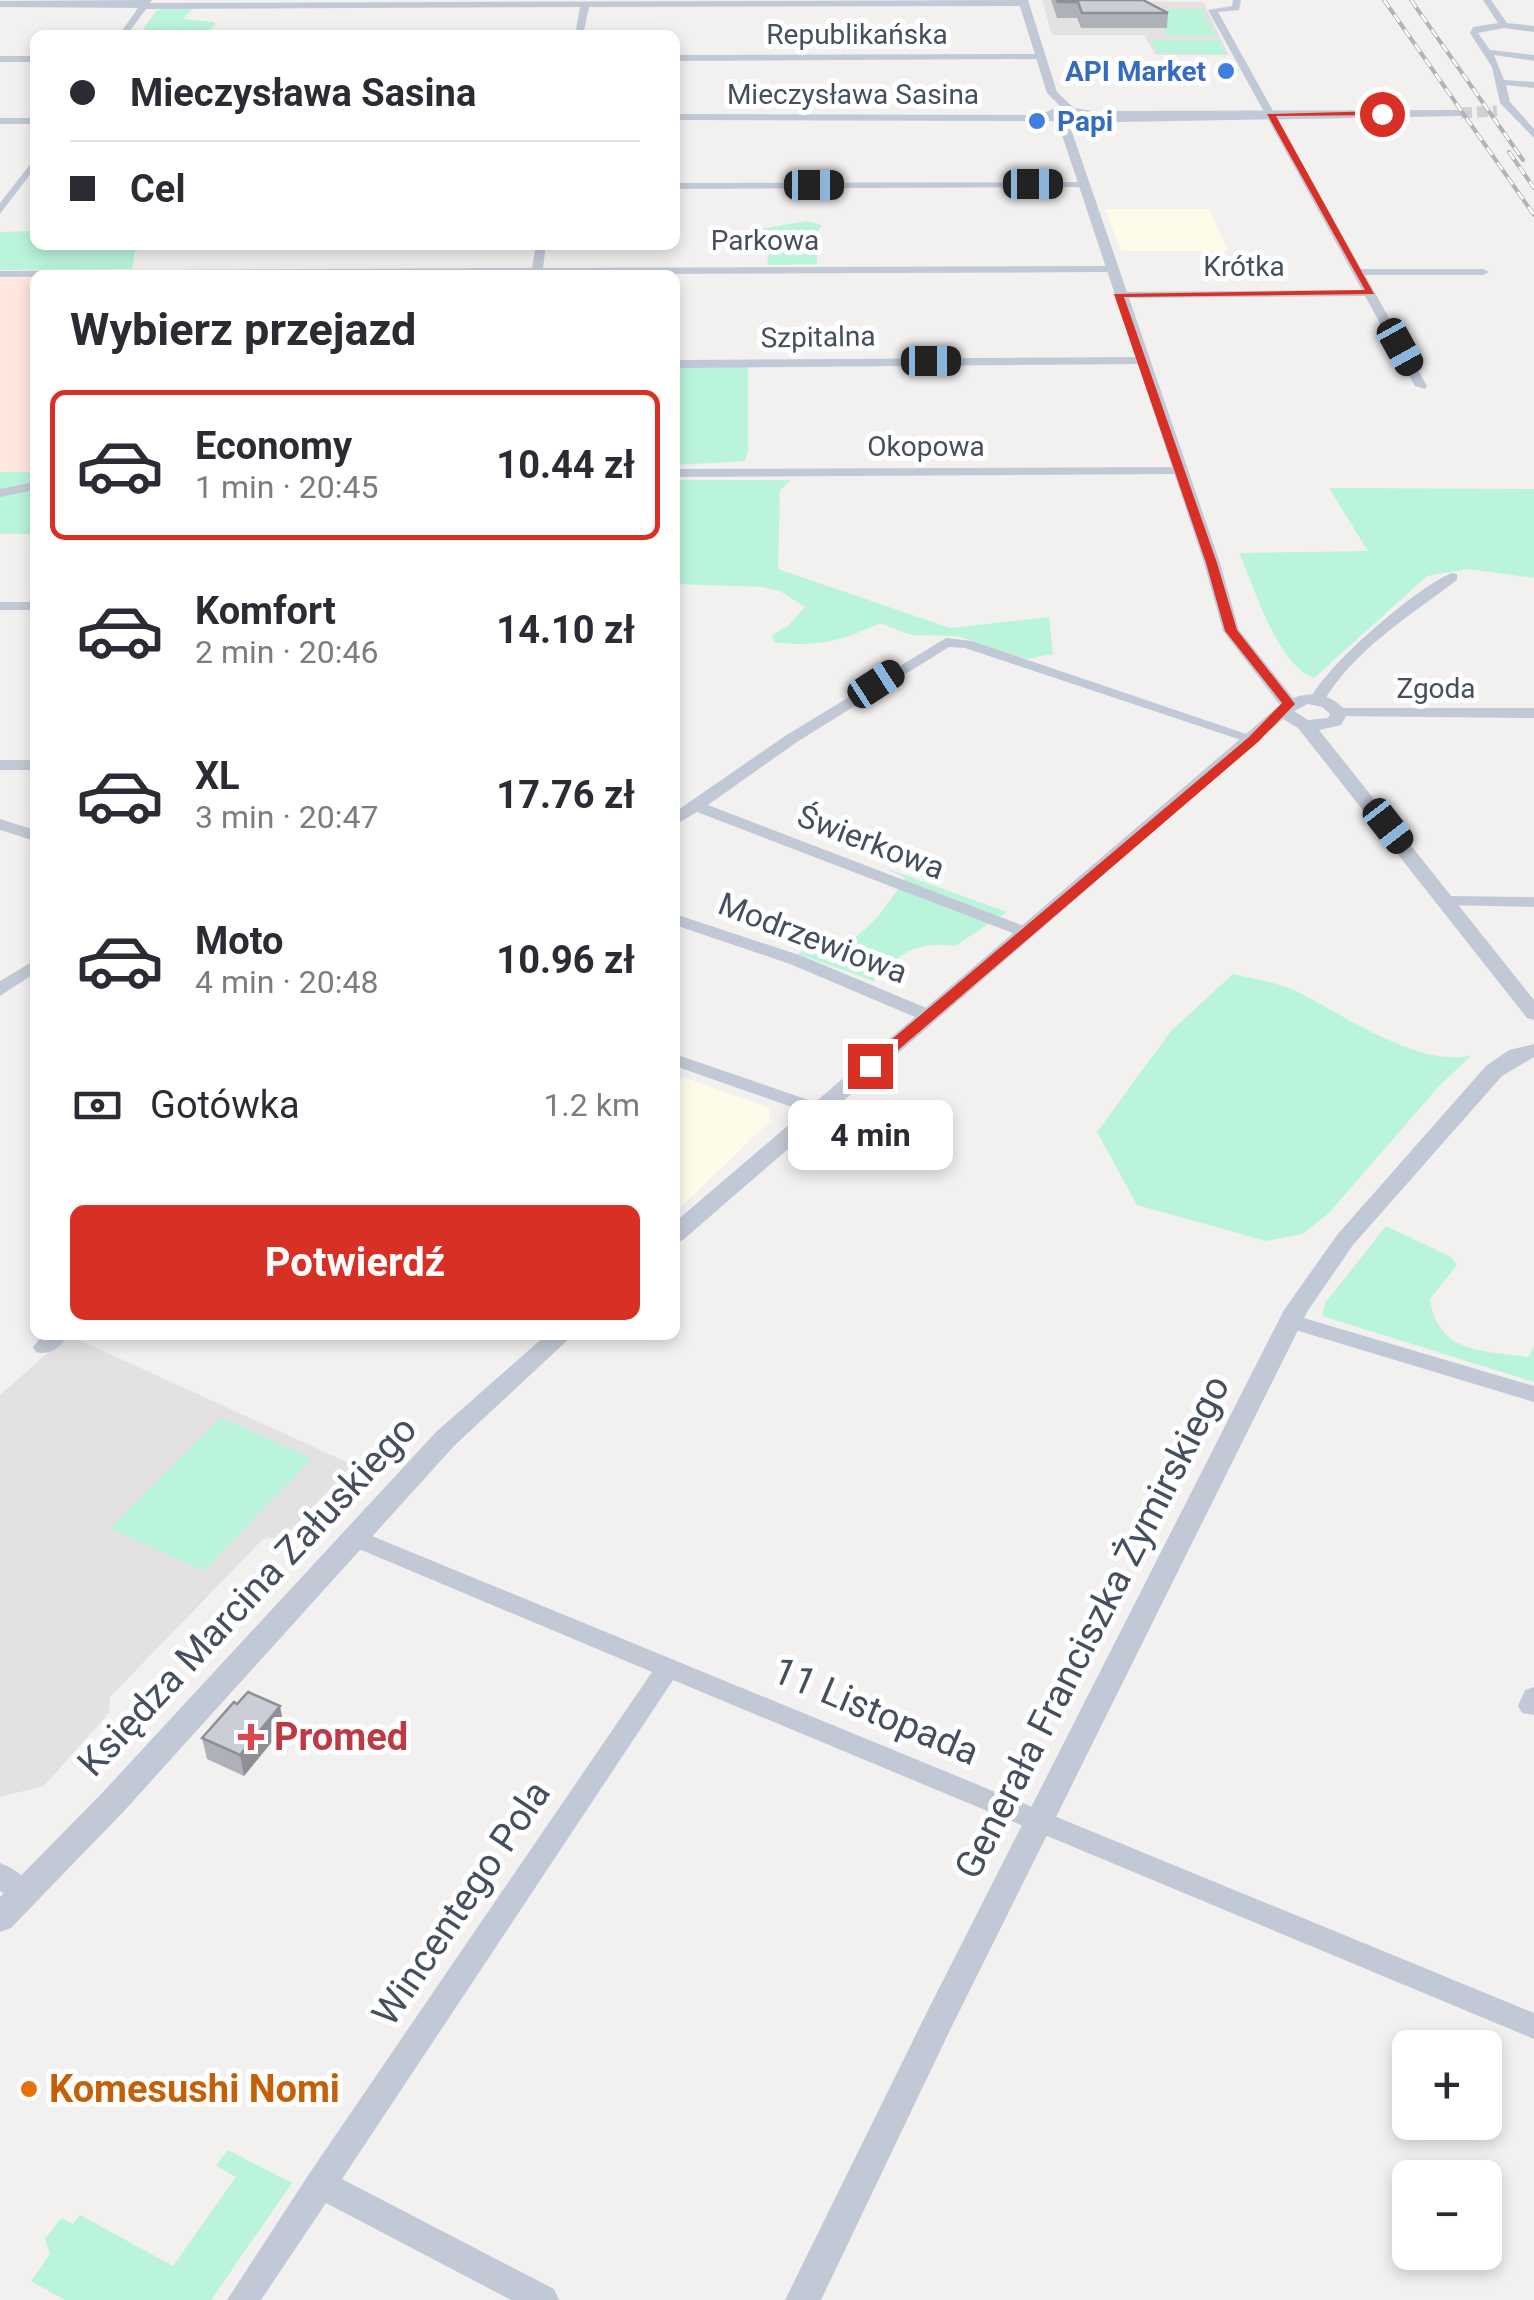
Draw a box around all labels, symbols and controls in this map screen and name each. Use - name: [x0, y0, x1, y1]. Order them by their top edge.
- street label: Republikańska: [766, 18, 948, 51]
- place label: API Market: [1065, 55, 1206, 88]
- marker: API Market: [1215, 60, 1237, 82]
- text: Mieczysława Sasina: [130, 71, 476, 115]
- street label: Mieczysława Sasina: [727, 78, 979, 111]
- route start: [1360, 92, 1405, 137]
- place label: Papi: [1057, 105, 1113, 138]
- marker: Papi: [1026, 110, 1048, 132]
- text: Cel: [130, 167, 185, 211]
- car: [1003, 169, 1063, 199]
- car: [784, 170, 844, 200]
- street label: Parkowa: [711, 224, 819, 257]
- street label: Krótka: [1203, 250, 1285, 283]
- text: Wybierz przejazd: [70, 303, 416, 356]
- car: [1372, 313, 1428, 381]
- street label: Szpitalna: [760, 319, 876, 355]
- car: [901, 346, 961, 376]
- icon: car: [75, 420, 165, 510]
- text: Economy: [195, 424, 352, 468]
- street label: Okopowa: [867, 430, 985, 463]
- text: 10.44 zł: [496, 443, 635, 487]
- text: 1 min · 20:45: [195, 468, 378, 506]
- icon: car: [75, 585, 165, 675]
- text: Komfort: [195, 589, 336, 633]
- text: 14.10 zł: [496, 608, 635, 652]
- text: 2 min · 20:46: [195, 633, 378, 671]
- car: [843, 655, 909, 713]
- street label: Zgoda: [1396, 672, 1476, 705]
- icon: car: [75, 750, 165, 840]
- text: XL: [195, 754, 240, 798]
- text: 17.76 zł: [496, 773, 635, 817]
- car: [1358, 793, 1418, 859]
- street label: Świerkowa: [792, 797, 950, 887]
- text: 3 min · 20:47: [195, 798, 378, 836]
- street label: Modrzewiowa: [713, 885, 913, 991]
- icon: car: [75, 915, 165, 1005]
- text: Moto: [195, 919, 284, 963]
- text: 10.96 zł: [496, 938, 635, 982]
- text: 4 min · 20:48: [195, 963, 378, 1001]
- route end: [848, 1044, 893, 1089]
- icon: cash: [70, 1078, 125, 1133]
- text: Gotówka: [150, 1083, 300, 1127]
- text: 1.2 km: [543, 1086, 640, 1124]
- callout: 4 min: [788, 1101, 952, 1171]
- text: 4 min: [830, 1116, 911, 1154]
- button: Potwierdź: [70, 1205, 640, 1320]
- street label: Generała Franciszka Żymirskiego: [946, 1368, 1238, 1886]
- street label: Księdza Marcina Załuskiego: [69, 1407, 425, 1785]
- street label: 11 Listopada: [766, 1648, 986, 1774]
- place label: Promed: [274, 1715, 408, 1759]
- marker: Promed: [238, 1724, 264, 1750]
- street label: Wincentego Pola: [363, 1772, 559, 2034]
- map controls: [1392, 2030, 1502, 2270]
- button: +: [1392, 2030, 1502, 2140]
- place label: Komesushi Nomi: [49, 2067, 340, 2111]
- marker: Komesushi Nomi: [18, 2078, 40, 2100]
- button: −: [1392, 2160, 1502, 2270]

